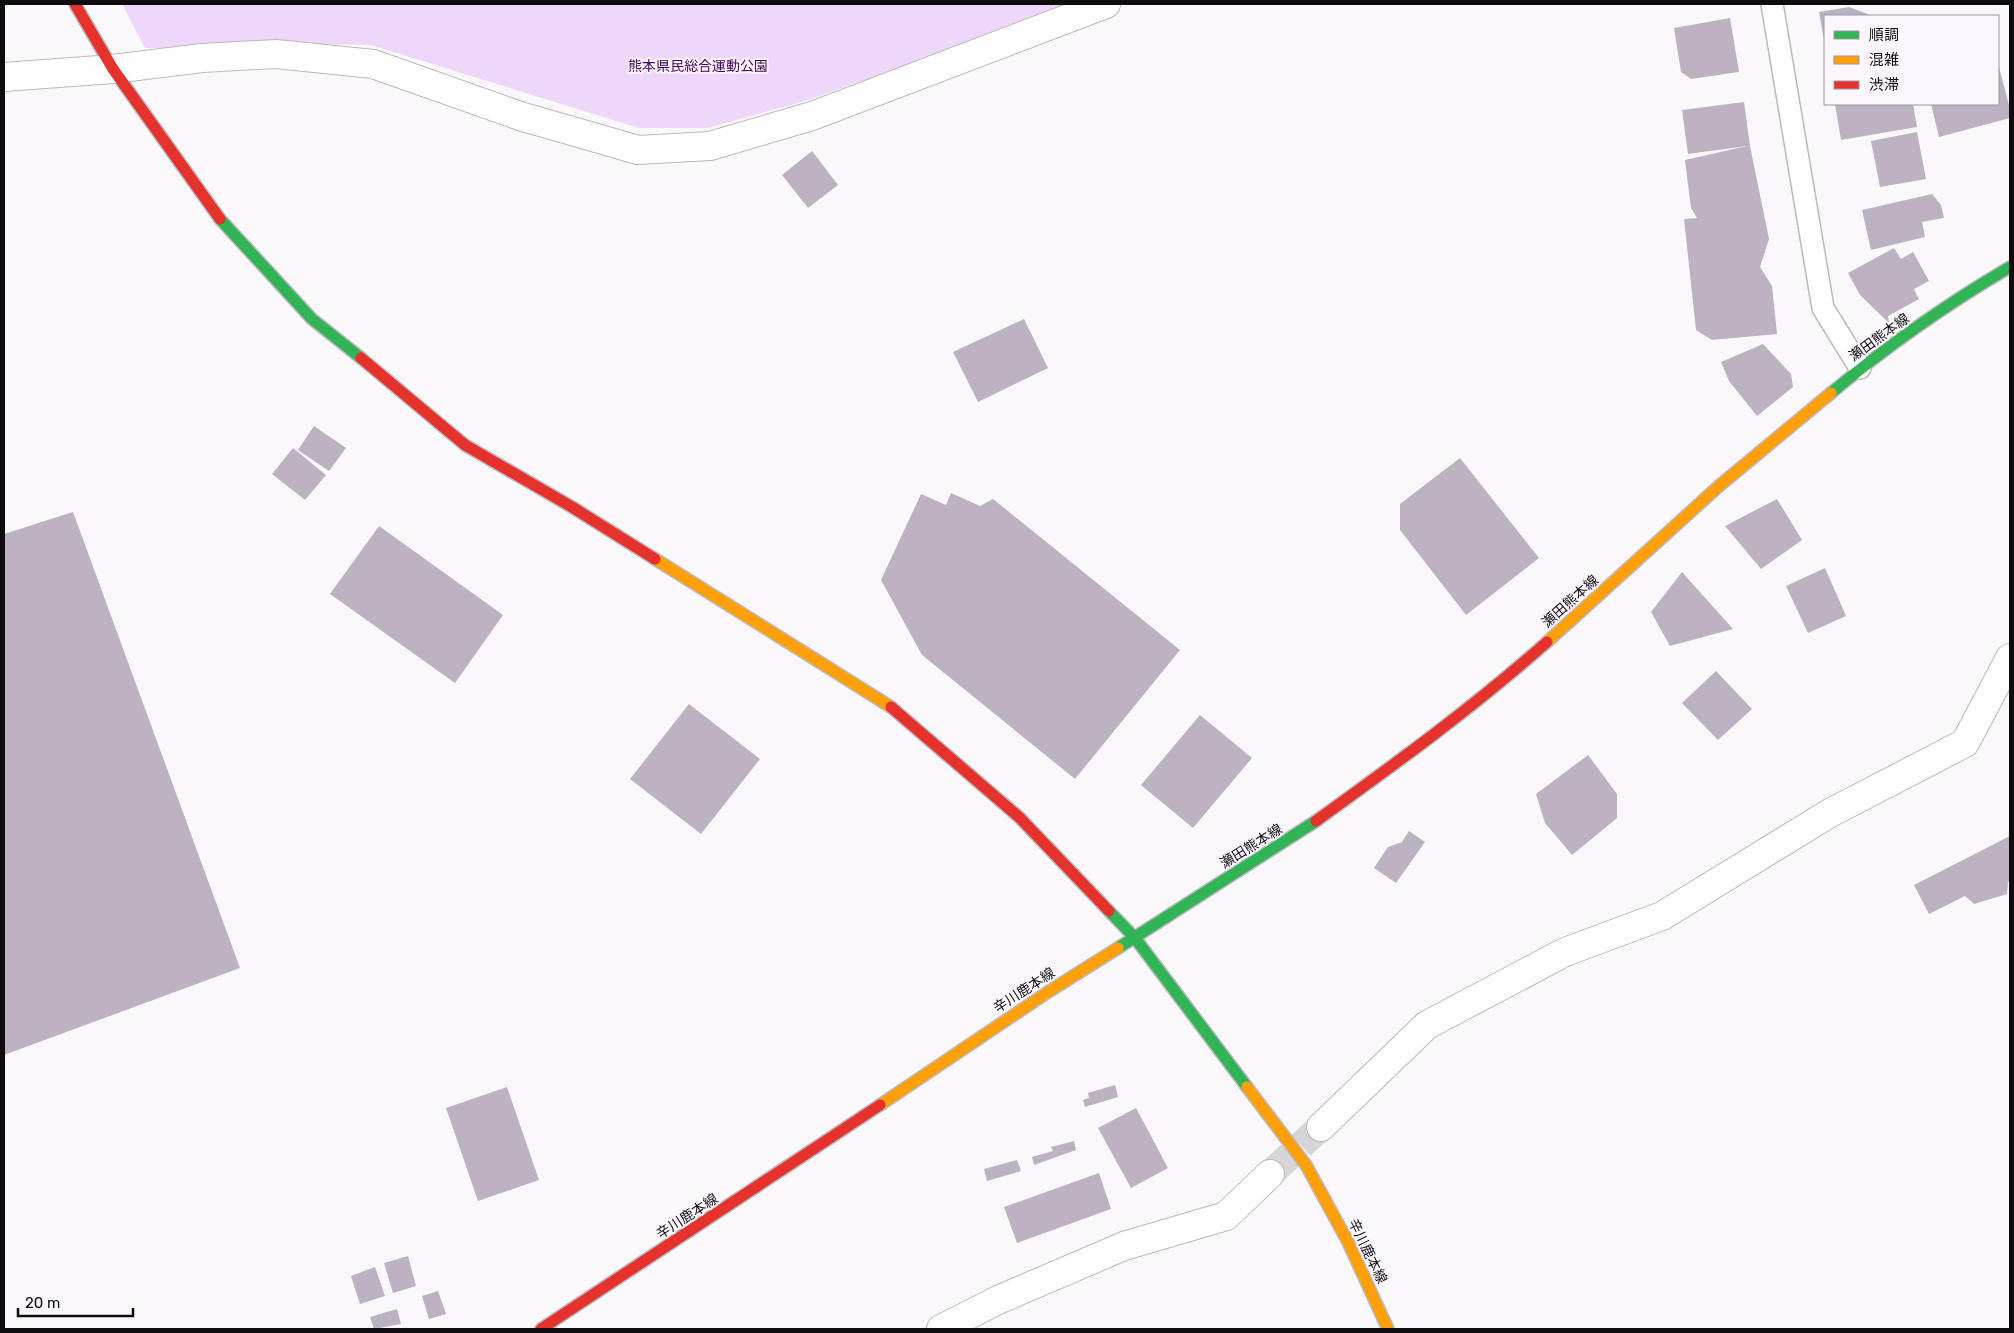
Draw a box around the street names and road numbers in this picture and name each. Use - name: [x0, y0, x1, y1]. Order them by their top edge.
- street label: 瀬田熊本線: [1846, 310, 1913, 365]
- street label: 瀬田熊本線: [1539, 572, 1602, 631]
- street label: 瀬田熊本線: [1217, 821, 1285, 872]
- street label: 辛川鹿本線: [990, 964, 1058, 1017]
- street label: 辛川鹿本線: [653, 1190, 721, 1243]
- street label: 辛川鹿本線: [1345, 1216, 1391, 1286]

